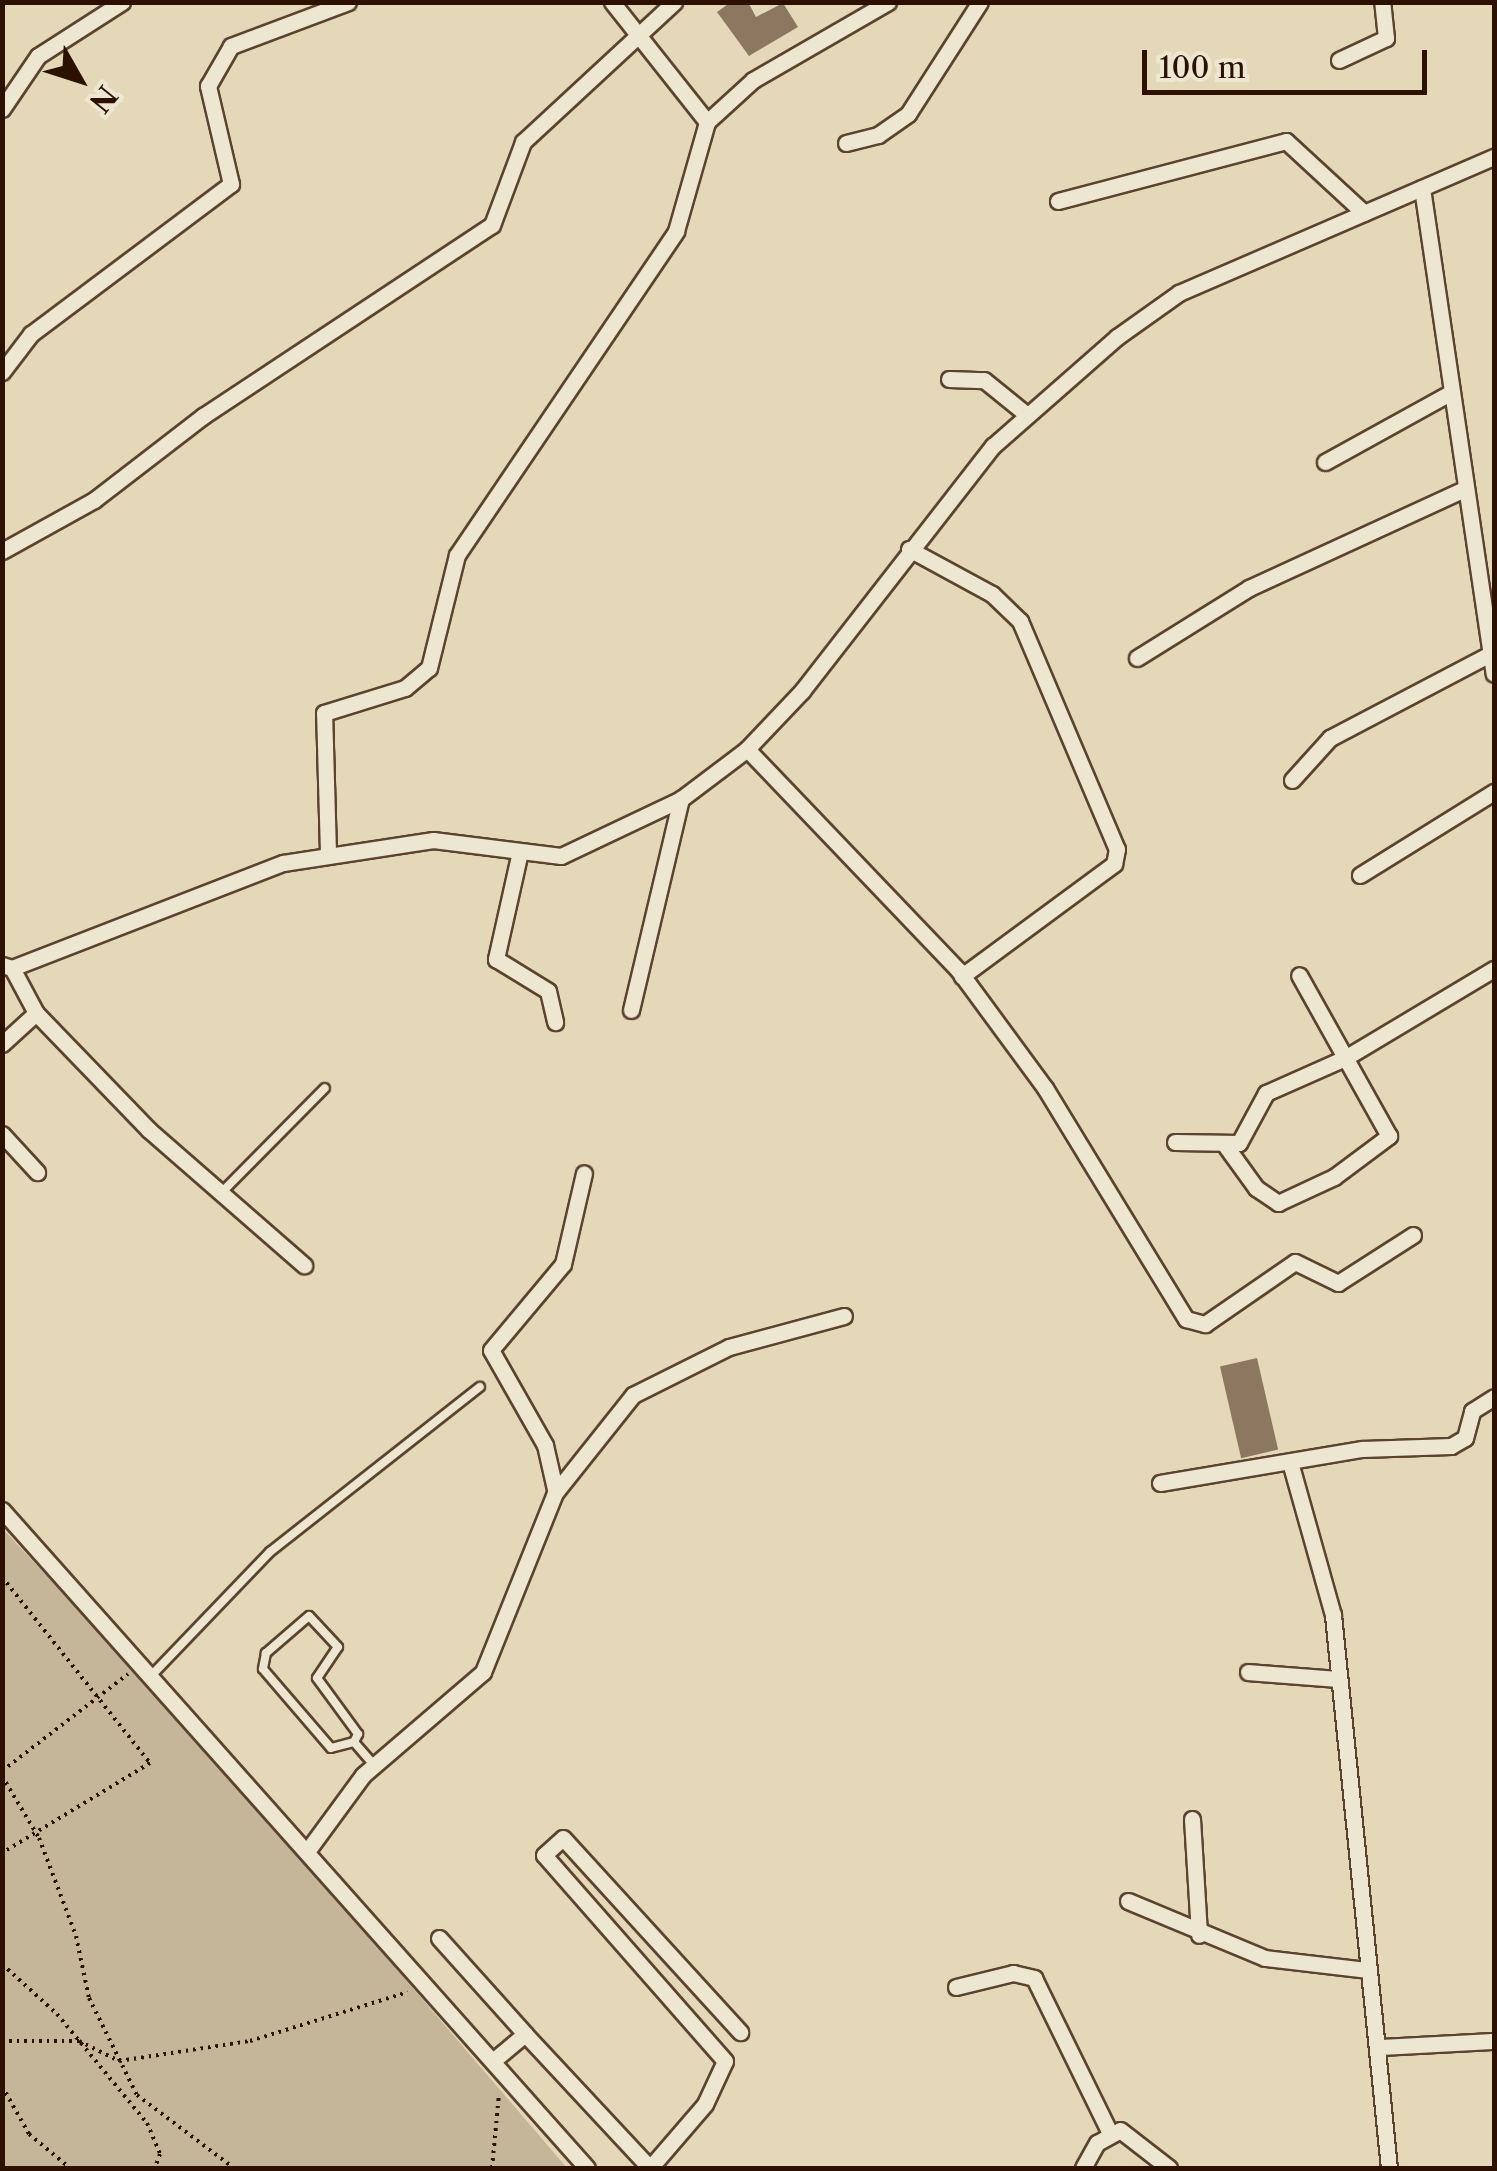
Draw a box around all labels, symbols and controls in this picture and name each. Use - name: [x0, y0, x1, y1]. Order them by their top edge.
- north arrow: [30, 30, 130, 130]
- scale bar: [1147, 30, 1432, 92]
- text: 100 m: [1159, 49, 1246, 86]
- text: N: [82, 79, 124, 119]

